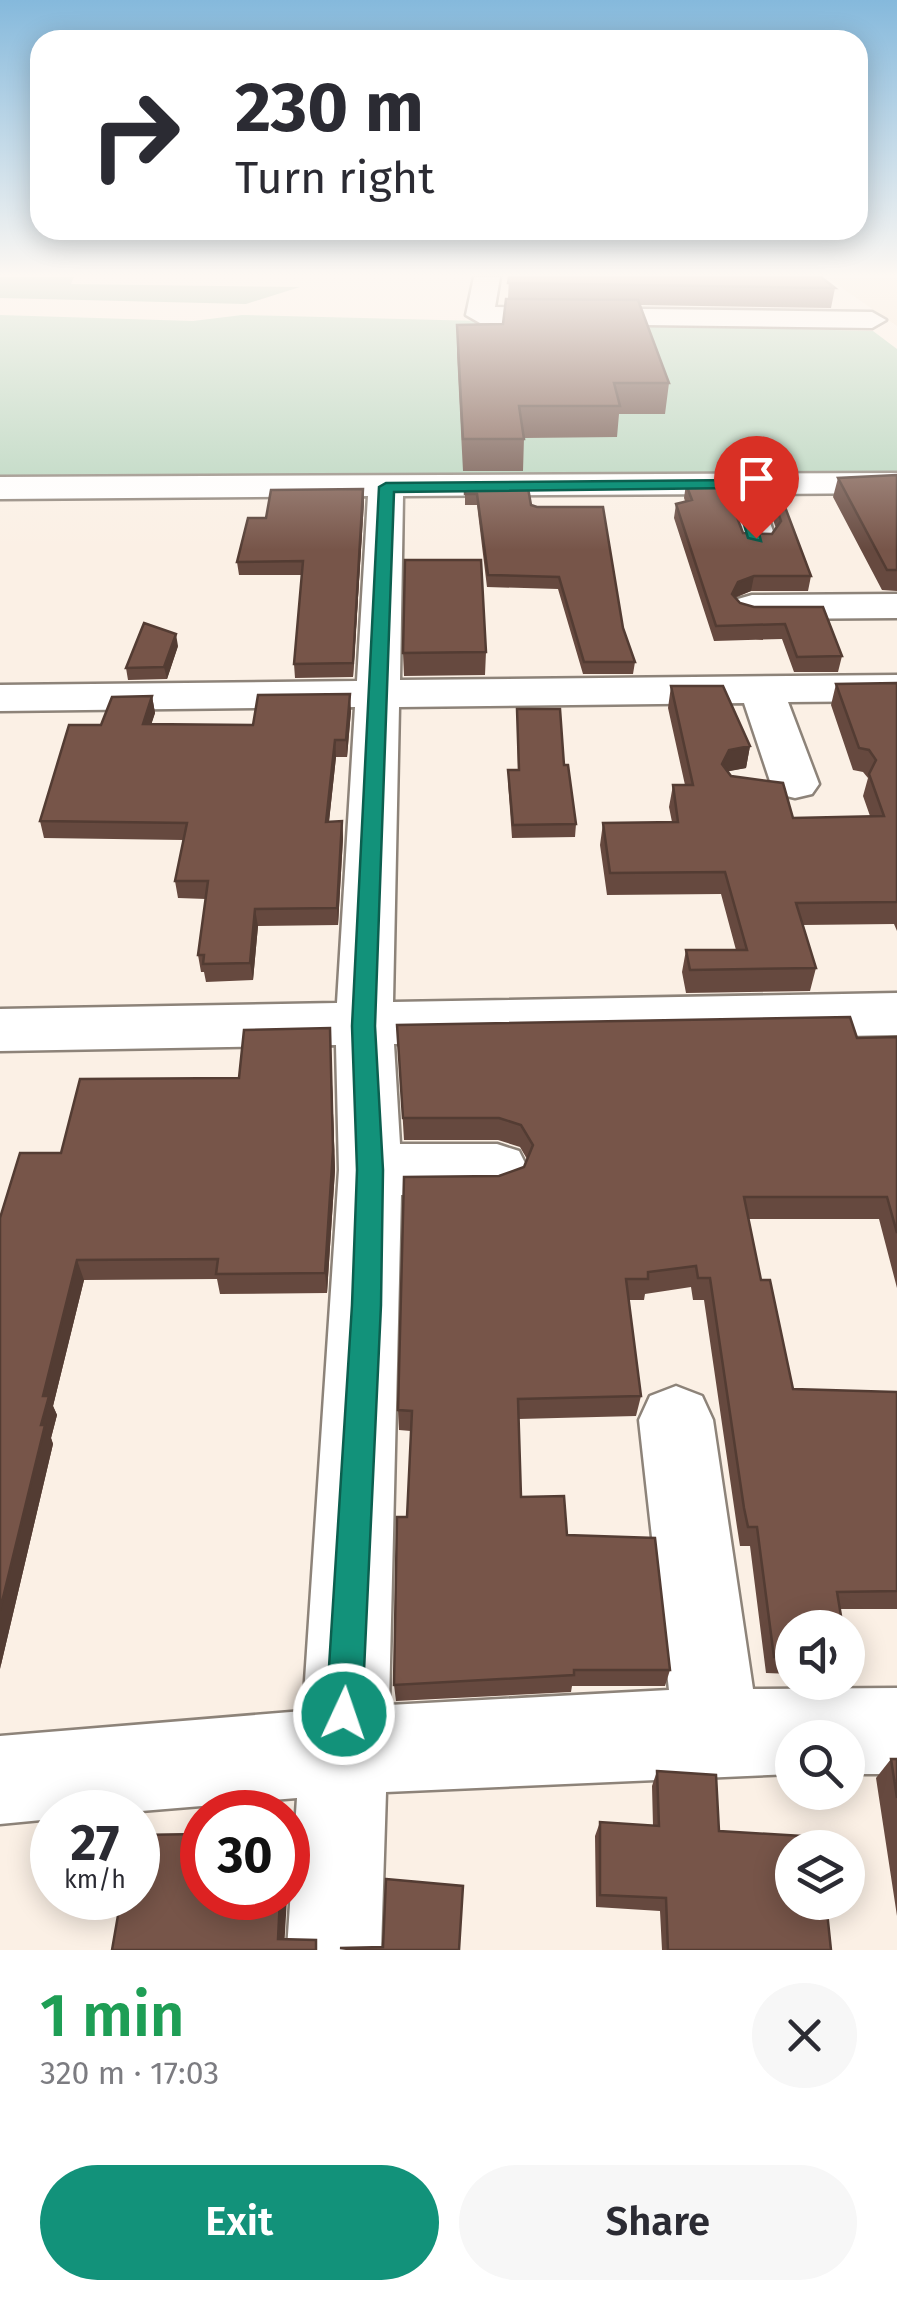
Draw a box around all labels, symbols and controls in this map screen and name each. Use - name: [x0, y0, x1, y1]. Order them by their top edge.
- text: 230 m: [235, 66, 424, 150]
- icon: right: [70, 70, 200, 200]
- text: Turn right: [235, 151, 434, 205]
- pin: [714, 436, 799, 539]
- icon: arrive: [729, 451, 784, 506]
- map controls: [775, 1610, 865, 1920]
- button: sound: [775, 1610, 865, 1700]
- position arrow: [292, 1662, 396, 1766]
- button: search: [775, 1720, 865, 1810]
- speed limit sign: 30: [180, 1790, 310, 1920]
- text: 27: [71, 1813, 119, 1873]
- button: layers: [775, 1830, 865, 1920]
- text: km/h: [64, 1865, 126, 1895]
- text: 1 min: [40, 1980, 185, 2052]
- button: close: [752, 1983, 857, 2088]
- text: 320 m · 17:03: [40, 2054, 219, 2092]
- button: Exit: [40, 2165, 439, 2280]
- button: Share: [459, 2165, 857, 2280]

